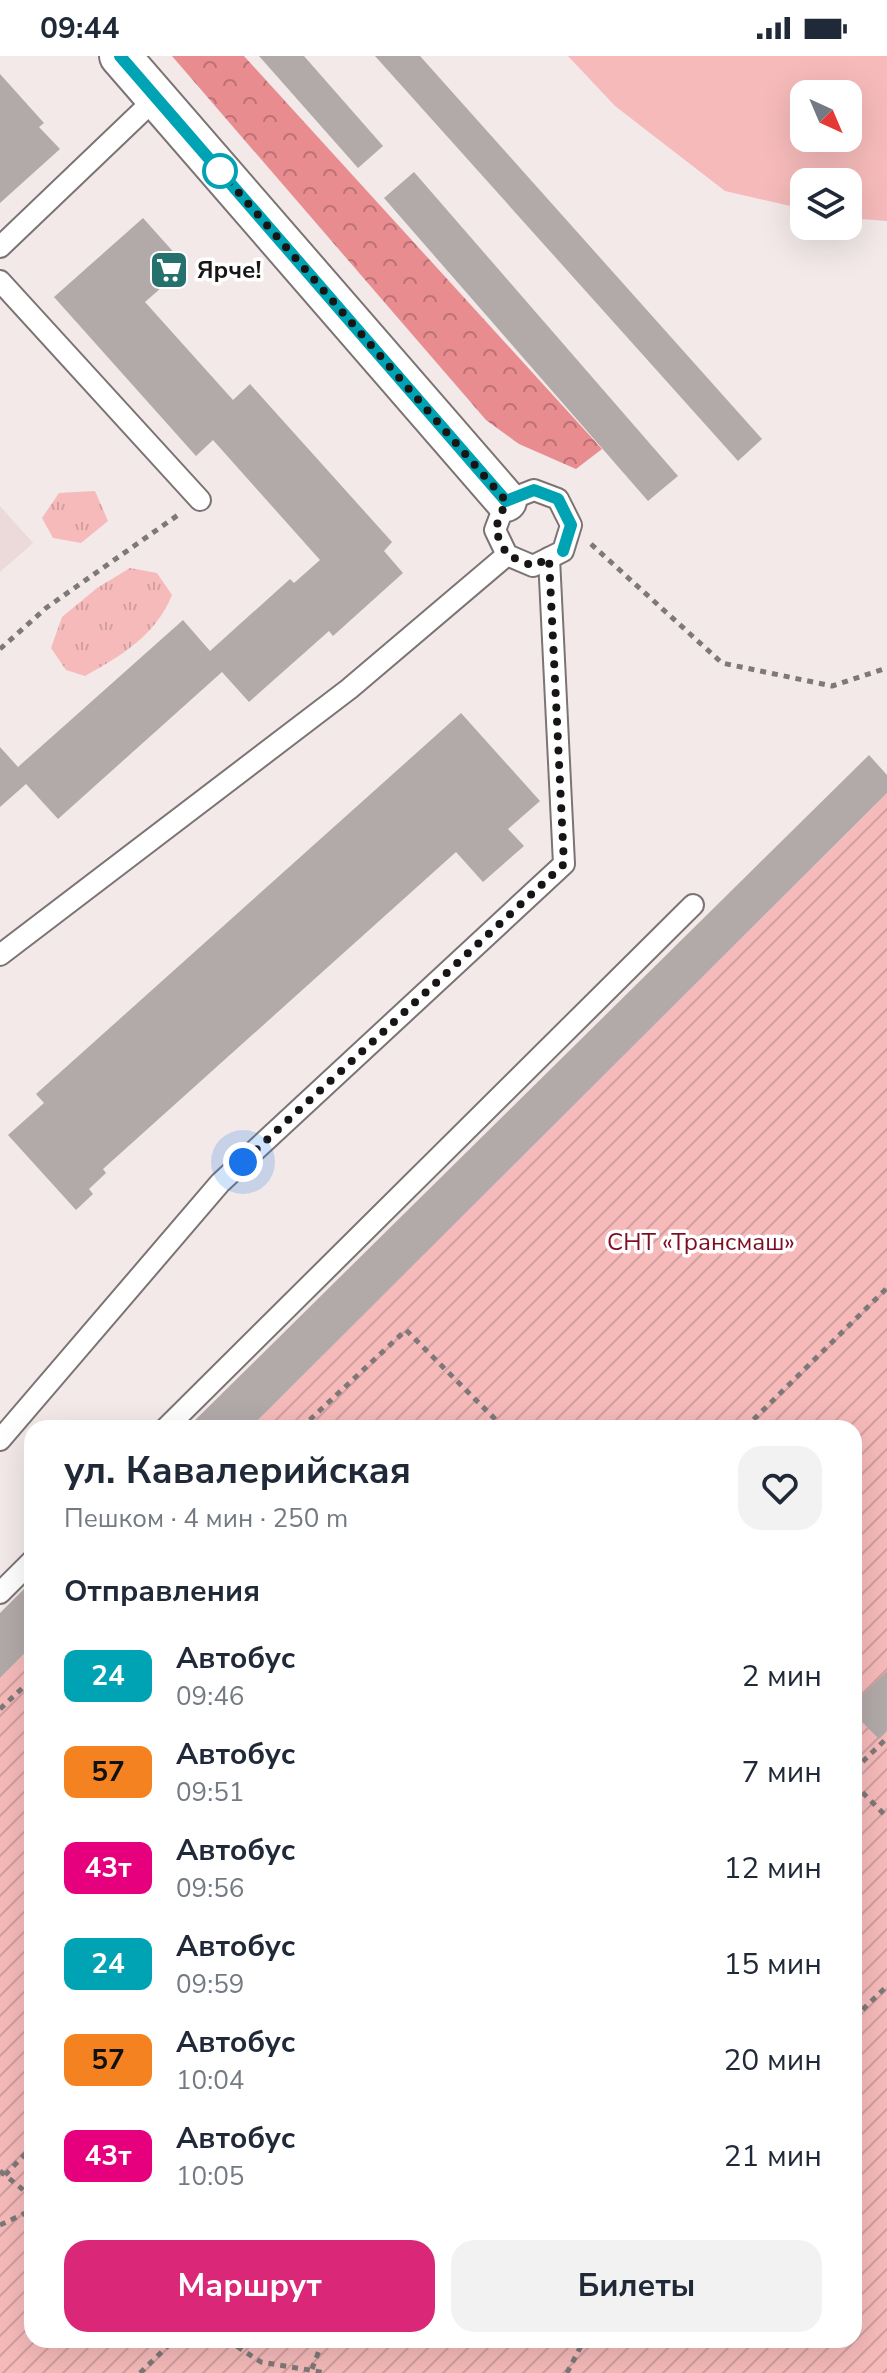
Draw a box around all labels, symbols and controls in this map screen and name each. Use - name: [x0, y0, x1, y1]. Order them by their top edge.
- text: 09:44: [40, 8, 119, 49]
- north arrow: [790, 80, 862, 152]
- map controls: [790, 80, 862, 240]
- unlabelled marker: [203, 154, 237, 188]
- button: layers: [790, 168, 862, 240]
- supermarket icon: Ярче!: [148, 249, 190, 291]
- place label: Ярче!: [197, 254, 261, 286]
- your location: [223, 1142, 263, 1182]
- park label: СНТ «Трансмаш»: [607, 1226, 795, 1258]
- text: ул. Кавалерийская: [64, 1445, 411, 1496]
- button: heart: [738, 1446, 822, 1530]
- text: Пешком · 4 мин · 250 m: [64, 1501, 348, 1536]
- text: Отправления: [64, 1571, 260, 1612]
- text: Автобус: [176, 1638, 295, 1679]
- text: 2 мин: [741, 1656, 822, 1697]
- text: 24: [91, 1657, 125, 1695]
- text: 09:46: [176, 1679, 244, 1714]
- text: Автобус: [176, 1734, 295, 1775]
- text: 7 мин: [741, 1752, 822, 1793]
- text: 57: [91, 1753, 125, 1791]
- text: 09:51: [176, 1775, 244, 1810]
- text: Автобус: [176, 1830, 295, 1871]
- text: 12 мин: [723, 1848, 822, 1889]
- text: 43т: [85, 1849, 131, 1887]
- text: 09:56: [176, 1871, 244, 1906]
- text: Автобус: [176, 1926, 295, 1967]
- text: 15 мин: [723, 1944, 822, 1985]
- text: 24: [91, 1945, 125, 1983]
- text: 09:59: [176, 1967, 244, 2002]
- text: Автобус: [176, 2022, 295, 2063]
- text: 20 мин: [723, 2040, 822, 2081]
- text: 57: [91, 2041, 125, 2079]
- text: 10:04: [176, 2063, 244, 2098]
- text: Автобус: [176, 2118, 295, 2159]
- text: 21 мин: [723, 2136, 822, 2177]
- text: 43т: [85, 2137, 131, 2175]
- text: 10:05: [176, 2159, 244, 2194]
- button: Маршрут: [64, 2240, 435, 2332]
- button: Билеты: [451, 2240, 822, 2332]

